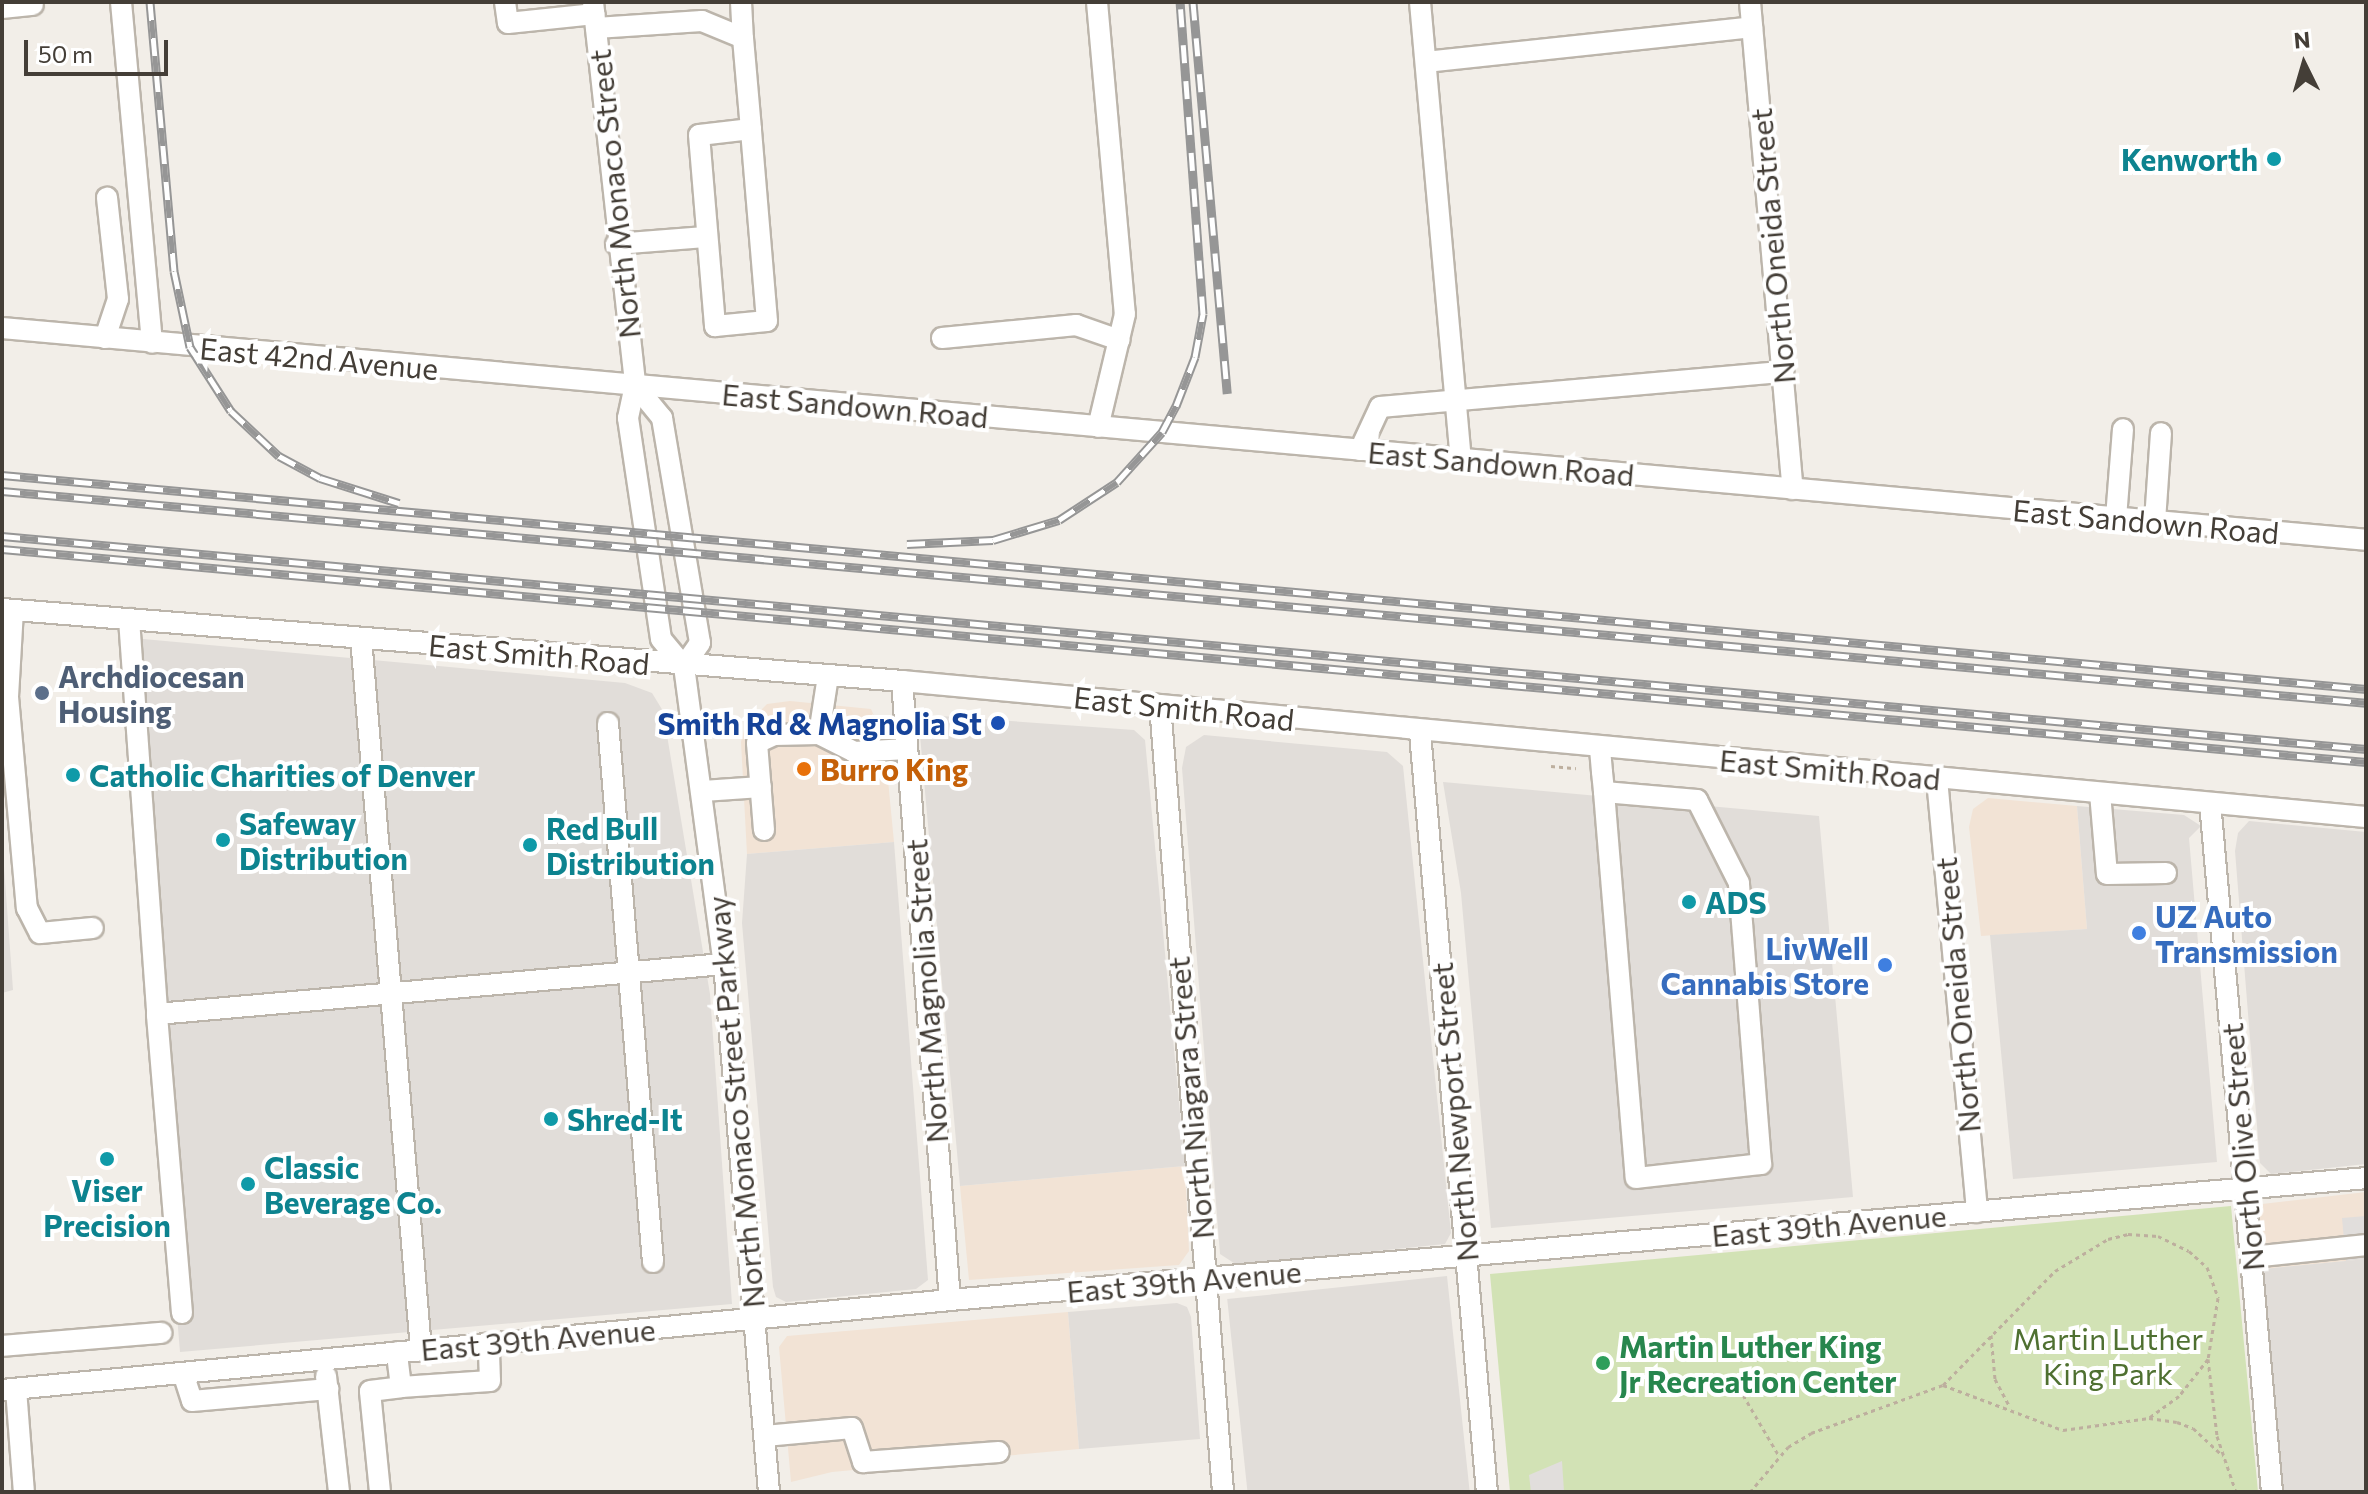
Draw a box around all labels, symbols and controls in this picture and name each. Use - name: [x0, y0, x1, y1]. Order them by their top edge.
- scale bar: [28, 24, 172, 74]
- north arrow: [2264, 24, 2344, 104]
- text: N: [2292, 25, 2311, 54]
- text: 50 m: [38, 39, 93, 68]
- street label: North Monaco Street: [581, 48, 647, 340]
- street label: North Oneida Street: [1742, 107, 1802, 385]
- place label: Kenworth: [2121, 141, 2258, 177]
- marker: Kenworth: [2265, 150, 2283, 168]
- street label: East 42nd Avenue: [198, 330, 440, 386]
- street label: East Sandown Road: [720, 375, 990, 435]
- street label: East Sandown Road: [1366, 433, 1636, 493]
- street label: East Sandown Road: [2011, 491, 2281, 551]
- street label: East Smith Road: [427, 626, 651, 682]
- place label: Archdiocesan Housing: [58, 658, 245, 728]
- street label: East Smith Road: [1072, 679, 1296, 737]
- marker: Archdiocesan Housing: [33, 684, 51, 702]
- place label: Smith Rd & Magnolia St: [657, 705, 982, 741]
- marker: Smith Rd & Magnolia St: [989, 714, 1007, 732]
- street label: East Smith Road: [1718, 741, 1942, 797]
- place label: Burro King: [820, 751, 968, 787]
- place label: Catholic Charities of Denver: [89, 757, 475, 793]
- marker: Burro King: [795, 760, 813, 778]
- marker: Catholic Charities of Denver: [64, 766, 82, 784]
- place label: Safeway Distribution: [239, 805, 408, 876]
- place label: Red Bull Distribution: [546, 810, 715, 880]
- marker: Safeway Distribution: [214, 831, 232, 849]
- marker: Red Bull Distribution: [521, 836, 539, 854]
- street label: North Magnolia Street: [897, 838, 955, 1144]
- street label: North Oneida Street: [1927, 856, 1987, 1134]
- place label: ADS: [1705, 884, 1767, 920]
- marker: ADS: [1680, 893, 1698, 911]
- street label: North Monaco Street Parkway: [699, 894, 771, 1310]
- place label: UZ Auto Transmission: [2155, 898, 2338, 968]
- marker: UZ Auto Transmission: [2130, 924, 2148, 942]
- place label: LivWell Cannabis Store: [1660, 930, 1869, 1000]
- street label: North Niagara Street: [1160, 955, 1220, 1241]
- marker: LivWell Cannabis Store: [1876, 956, 1894, 974]
- street label: North Newport Street: [1423, 961, 1485, 1263]
- street label: North Olive Street: [2213, 1021, 2271, 1273]
- place label: Shred-It: [567, 1101, 683, 1137]
- marker: Shred-It: [542, 1110, 560, 1128]
- place label: Classic Beverage Co.: [264, 1149, 442, 1220]
- marker: Viser Precision: [98, 1150, 116, 1168]
- place label: Viser Precision: [43, 1172, 171, 1242]
- marker: Classic Beverage Co.: [239, 1175, 257, 1193]
- street label: East 39th Avenue: [1710, 1197, 1948, 1253]
- street label: East 39th Avenue: [1065, 1253, 1303, 1309]
- street label: East 39th Avenue: [419, 1311, 657, 1367]
- park label: Martin Luther King Park: [2013, 1320, 2203, 1390]
- place label: Martin Luther King Jr Recreation Center: [1619, 1328, 1897, 1398]
- marker: Martin Luther King Jr Recreation Center: [1594, 1354, 1612, 1372]

